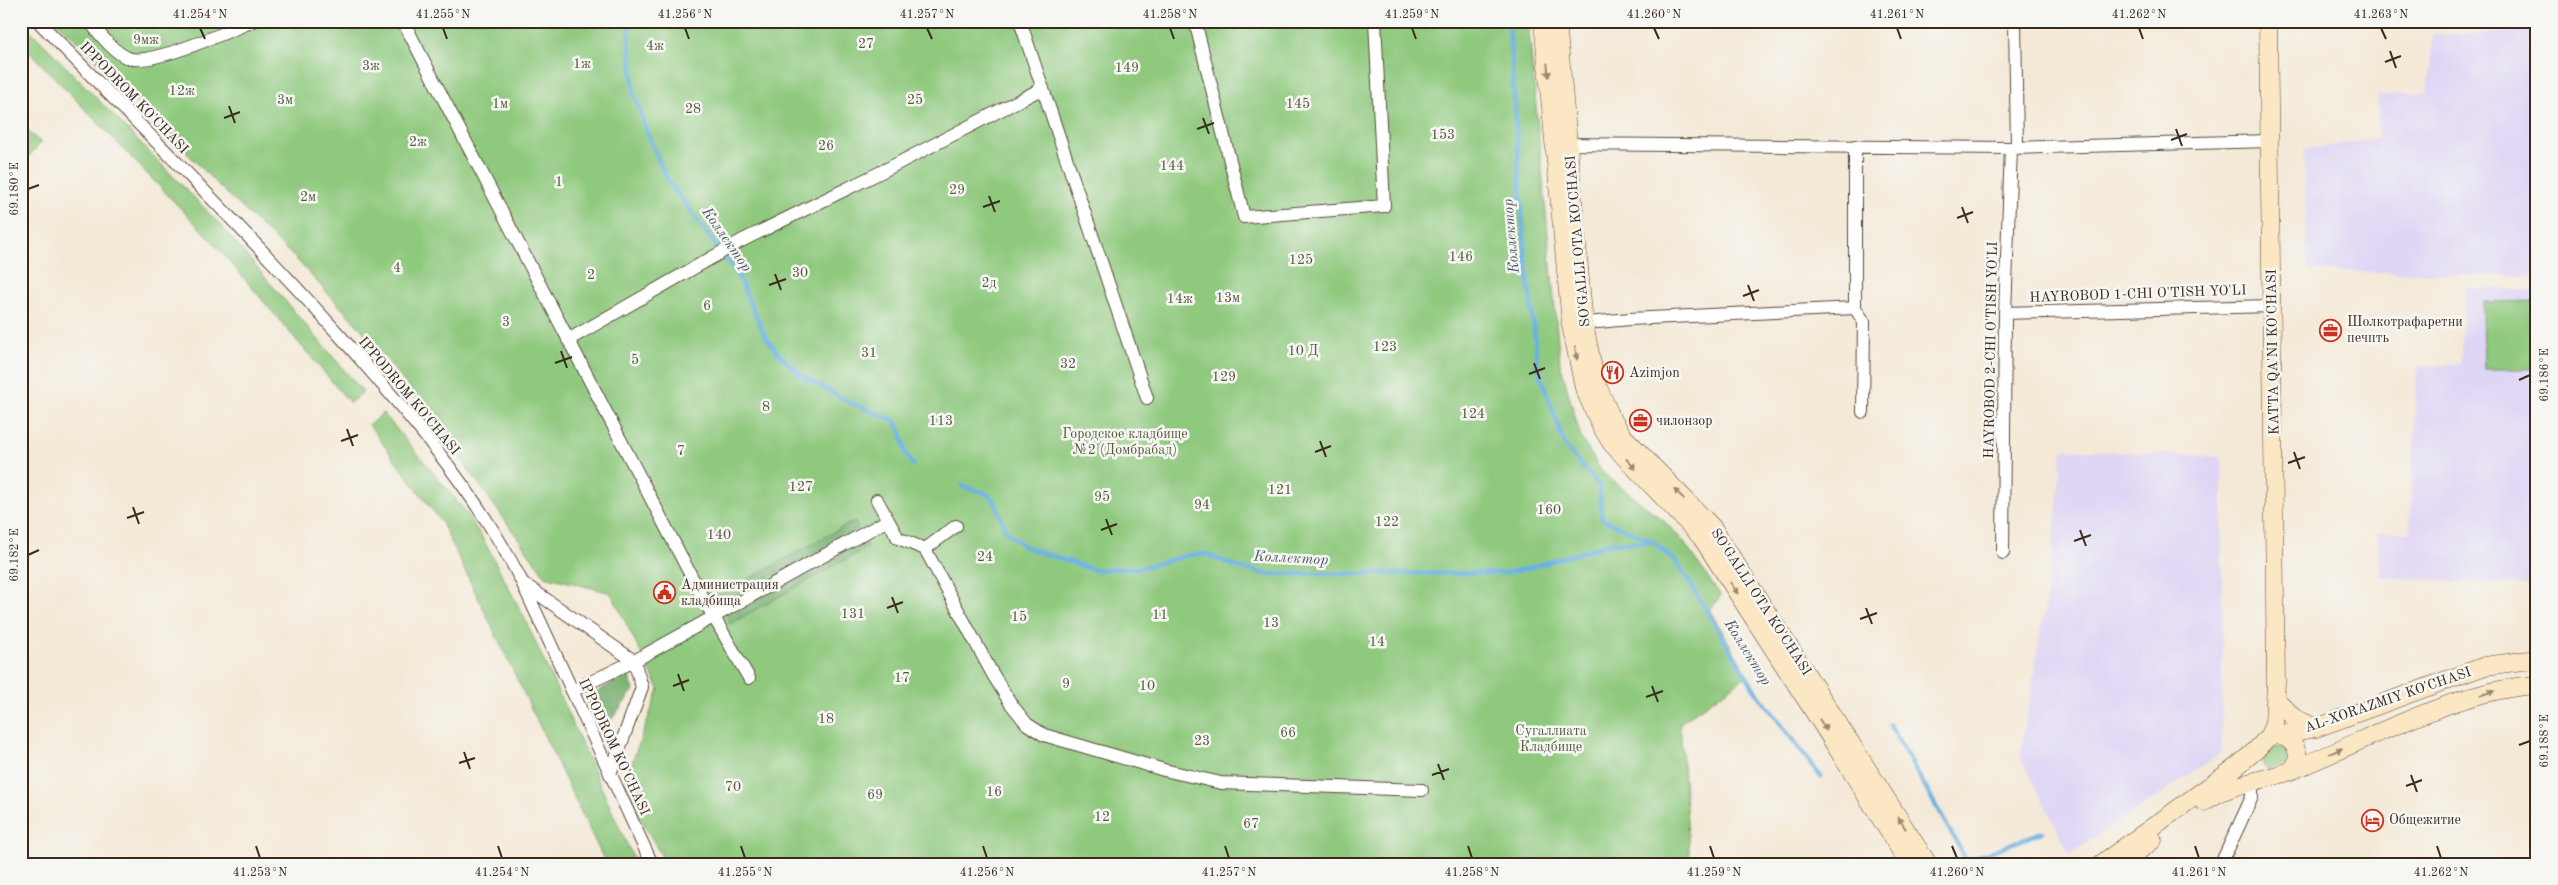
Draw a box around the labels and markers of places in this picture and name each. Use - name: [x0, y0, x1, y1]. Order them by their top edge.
- place label: Шолкотрафаретни печпть: [2347, 315, 2463, 345]
- office icon: Шолкотрафаретни печпть: [2319, 318, 2343, 342]
- restaurant icon: Azimjon: [1601, 361, 1625, 385]
- place label: Azimjon: [1629, 366, 1680, 380]
- office icon: чилонзор: [1628, 409, 1652, 433]
- place label: чилонзор: [1656, 414, 1712, 428]
- place label: Администрация кладбища: [681, 578, 779, 608]
- public building icon: Администрация кладбища: [653, 581, 677, 605]
- hotel icon: Общежитие: [2361, 808, 2385, 832]
- place label: Общежитие: [2389, 813, 2461, 827]

